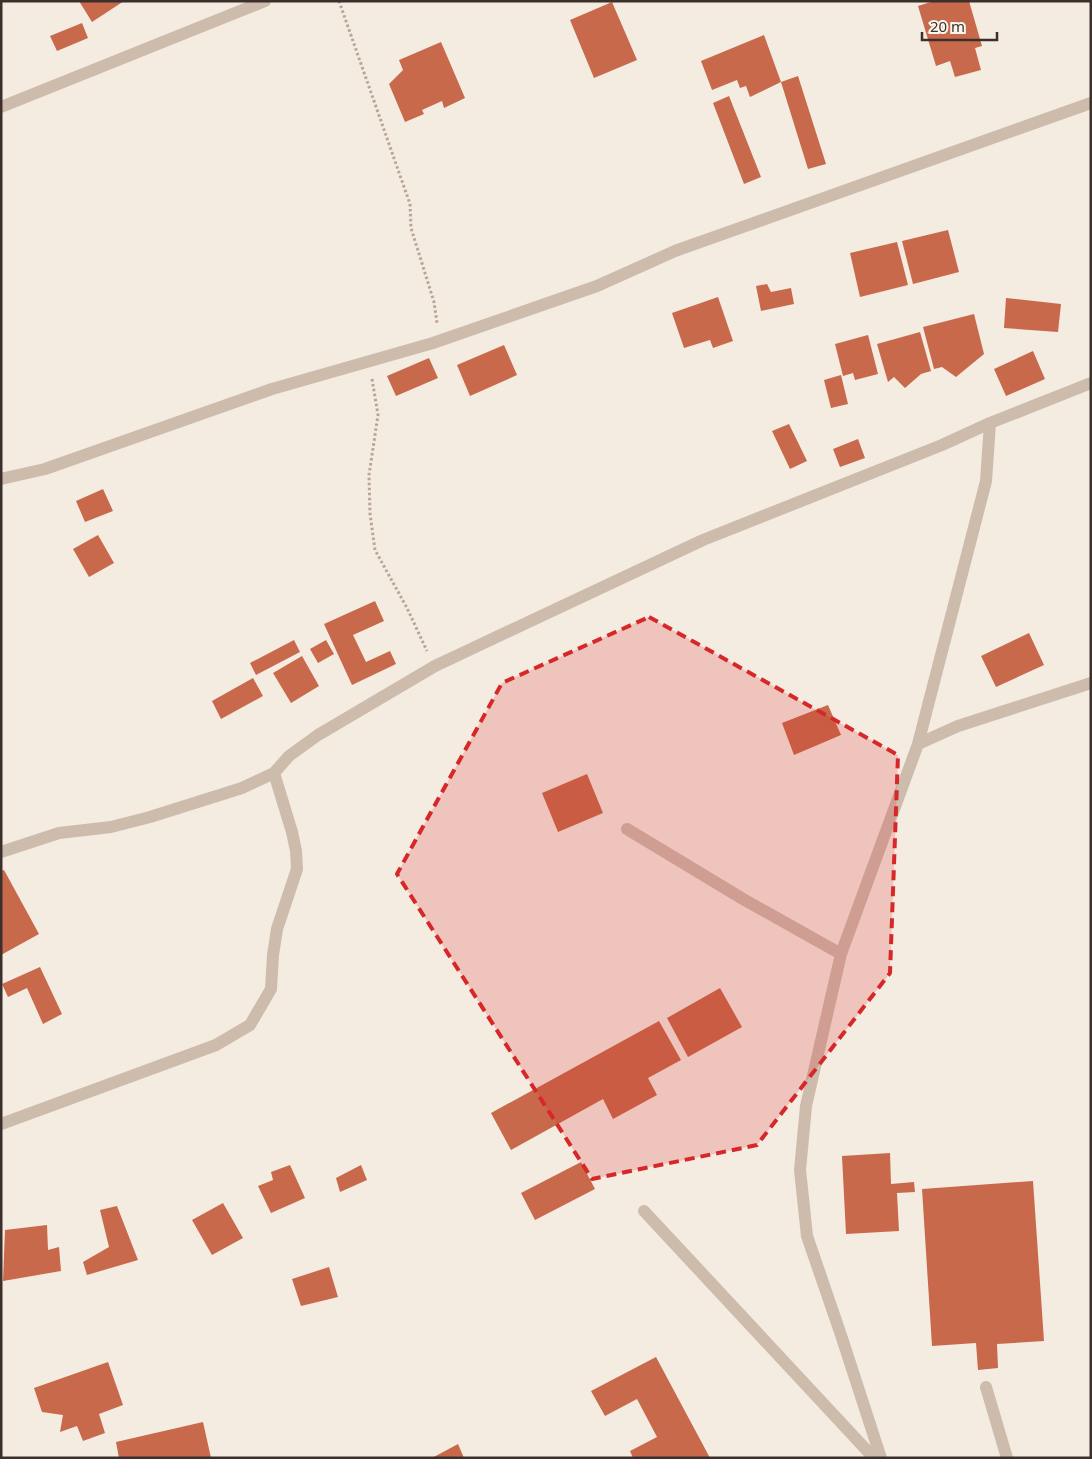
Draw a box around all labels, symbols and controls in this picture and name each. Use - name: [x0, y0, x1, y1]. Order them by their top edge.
- scale bar: [922, 10, 997, 42]
- text: 20 m: [930, 16, 965, 36]

